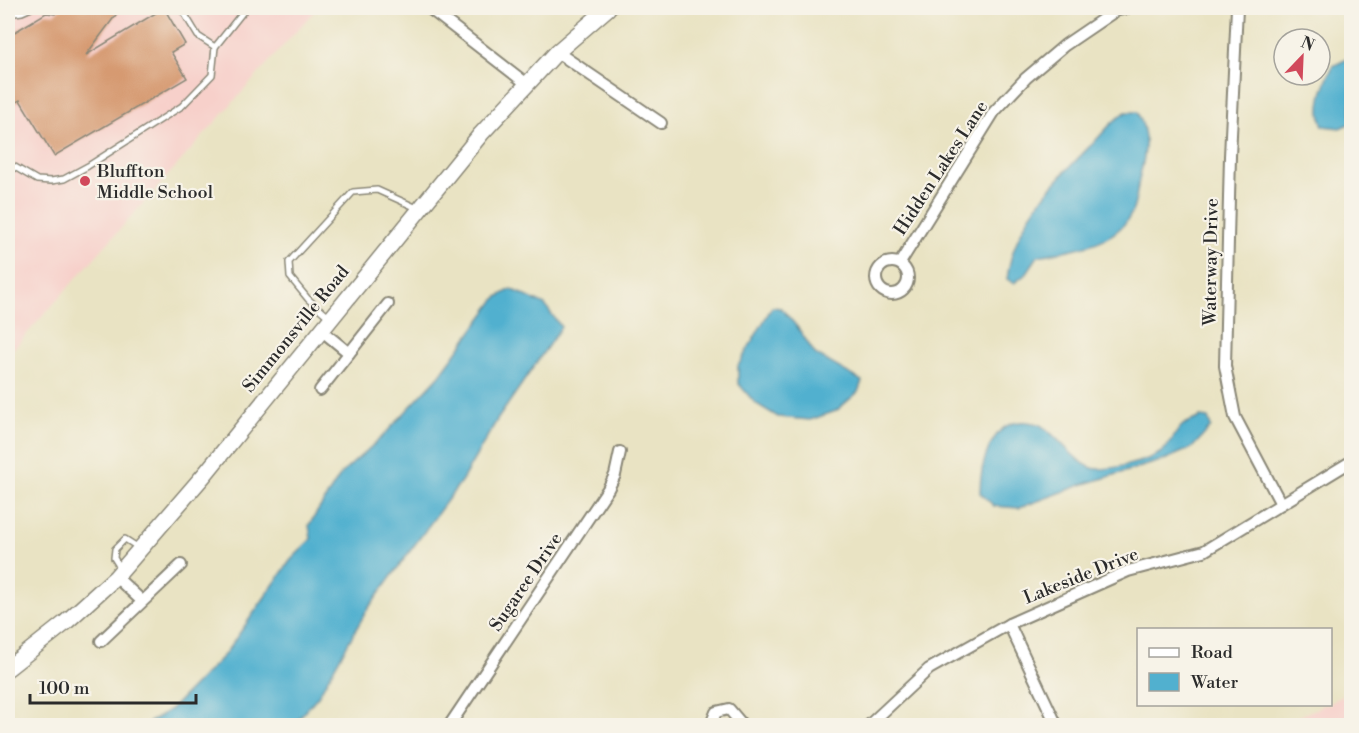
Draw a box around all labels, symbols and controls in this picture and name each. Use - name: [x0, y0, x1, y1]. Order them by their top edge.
- north arrow: [1272, 27, 1332, 87]
- text: N: [1298, 32, 1318, 56]
- street label: Hidden Lakes Lane: [889, 96, 993, 240]
- place label: Bluffton Middle School: [96, 160, 214, 204]
- marker: Bluffton Middle School: [78, 174, 92, 188]
- street label: Waterway Drive: [1198, 198, 1224, 327]
- street label: Simmonsville Road: [238, 260, 355, 397]
- street label: Sugaree Drive: [484, 528, 568, 636]
- street label: Lakeside Drive: [1020, 542, 1142, 610]
- legend: [1137, 628, 1332, 706]
- text: Road: [1191, 641, 1234, 664]
- scale bar: [30, 667, 196, 705]
- text: Water: [1190, 671, 1239, 694]
- text: 100 m: [39, 677, 90, 700]

